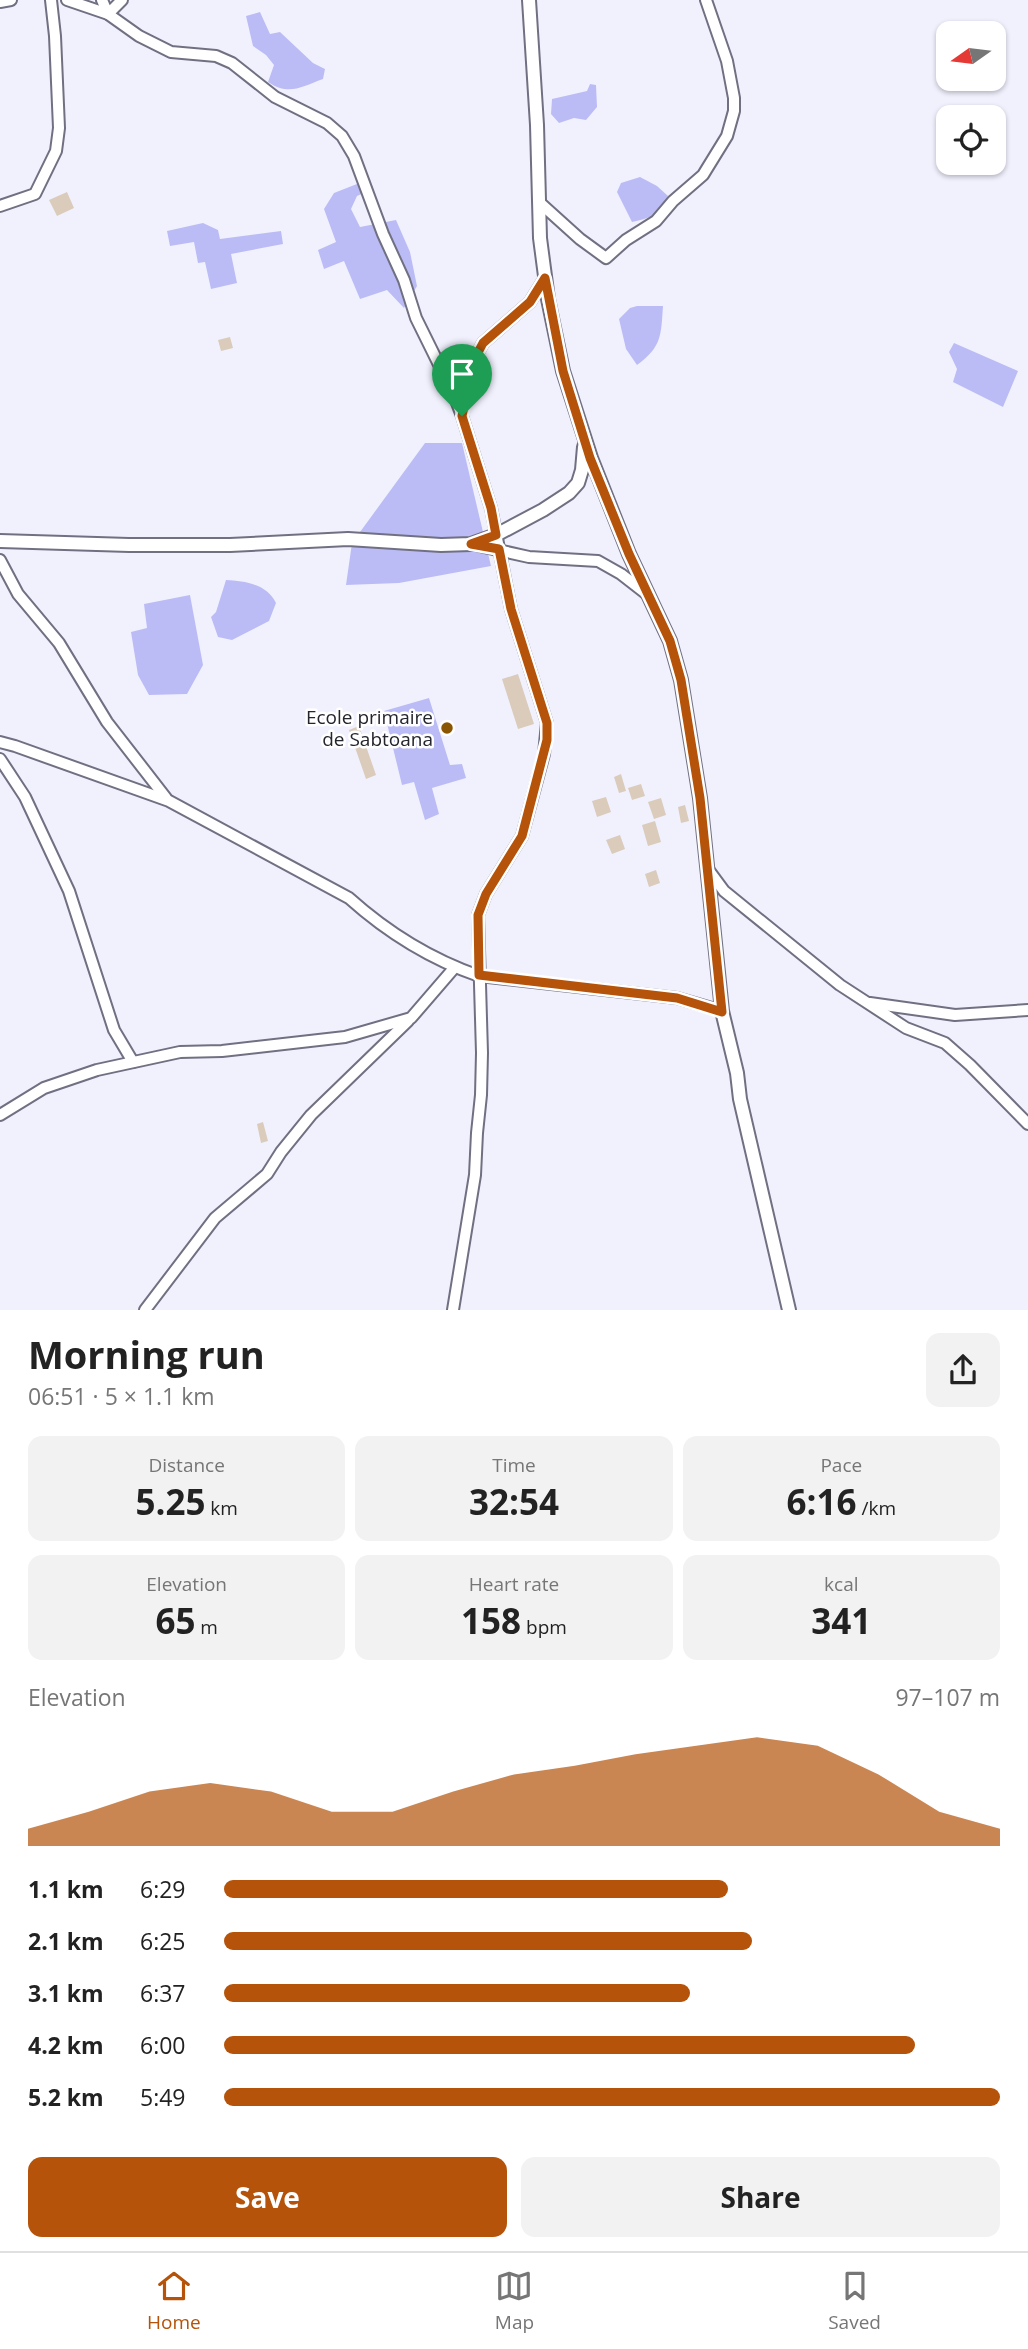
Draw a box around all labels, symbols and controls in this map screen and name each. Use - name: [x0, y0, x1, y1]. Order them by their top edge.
- north arrow: [936, 21, 1006, 91]
- map controls: [936, 21, 1006, 175]
- button: locate: [936, 105, 1006, 175]
- pin: [432, 344, 492, 416]
- icon: arrive: [443, 355, 481, 393]
- place label: Ecole primaire de Sabtoana: [306, 704, 433, 752]
- marker: Ecole primaire de Sabtoana: [439, 720, 455, 736]
- text: Morning run: [28, 1328, 265, 1380]
- button: share: [926, 1333, 1000, 1407]
- text: 06:51 · 5 × 1.1 km: [28, 1380, 215, 1412]
- text: Distance: [148, 1452, 225, 1478]
- text: Time: [492, 1452, 536, 1478]
- text: Pace: [820, 1452, 862, 1478]
- text: 5.25: [135, 1478, 205, 1525]
- text: 32:54: [469, 1478, 559, 1525]
- text: 6:16: [787, 1478, 857, 1525]
- text: km: [205, 1495, 238, 1521]
- text: /km: [857, 1495, 896, 1521]
- text: Elevation: [146, 1571, 227, 1597]
- text: Heart rate: [469, 1571, 559, 1597]
- text: kcal: [824, 1571, 859, 1597]
- text: 65: [155, 1597, 195, 1644]
- text: 158: [461, 1597, 521, 1644]
- text: 341: [811, 1597, 871, 1644]
- text: m: [195, 1614, 218, 1640]
- text: bpm: [521, 1614, 567, 1640]
- text: Elevation: [28, 1681, 126, 1713]
- text: 97–107 m: [895, 1681, 1000, 1713]
- text: 1.1 km: [28, 1873, 104, 1905]
- text: 6:29: [140, 1873, 186, 1905]
- text: 2.1 km: [28, 1925, 104, 1957]
- text: 6:25: [140, 1925, 186, 1957]
- text: 3.1 km: [28, 1977, 104, 2009]
- text: 6:37: [140, 1977, 186, 2009]
- text: 4.2 km: [28, 2029, 104, 2061]
- text: 6:00: [140, 2029, 186, 2061]
- text: 5.2 km: [28, 2081, 104, 2113]
- text: 5:49: [140, 2081, 186, 2113]
- button: Save: [28, 2157, 507, 2237]
- button: Share: [521, 2157, 1000, 2237]
- tab: Home: [147, 2267, 201, 2335]
- tab: Map: [495, 2267, 534, 2335]
- tab: Saved: [828, 2267, 881, 2335]

